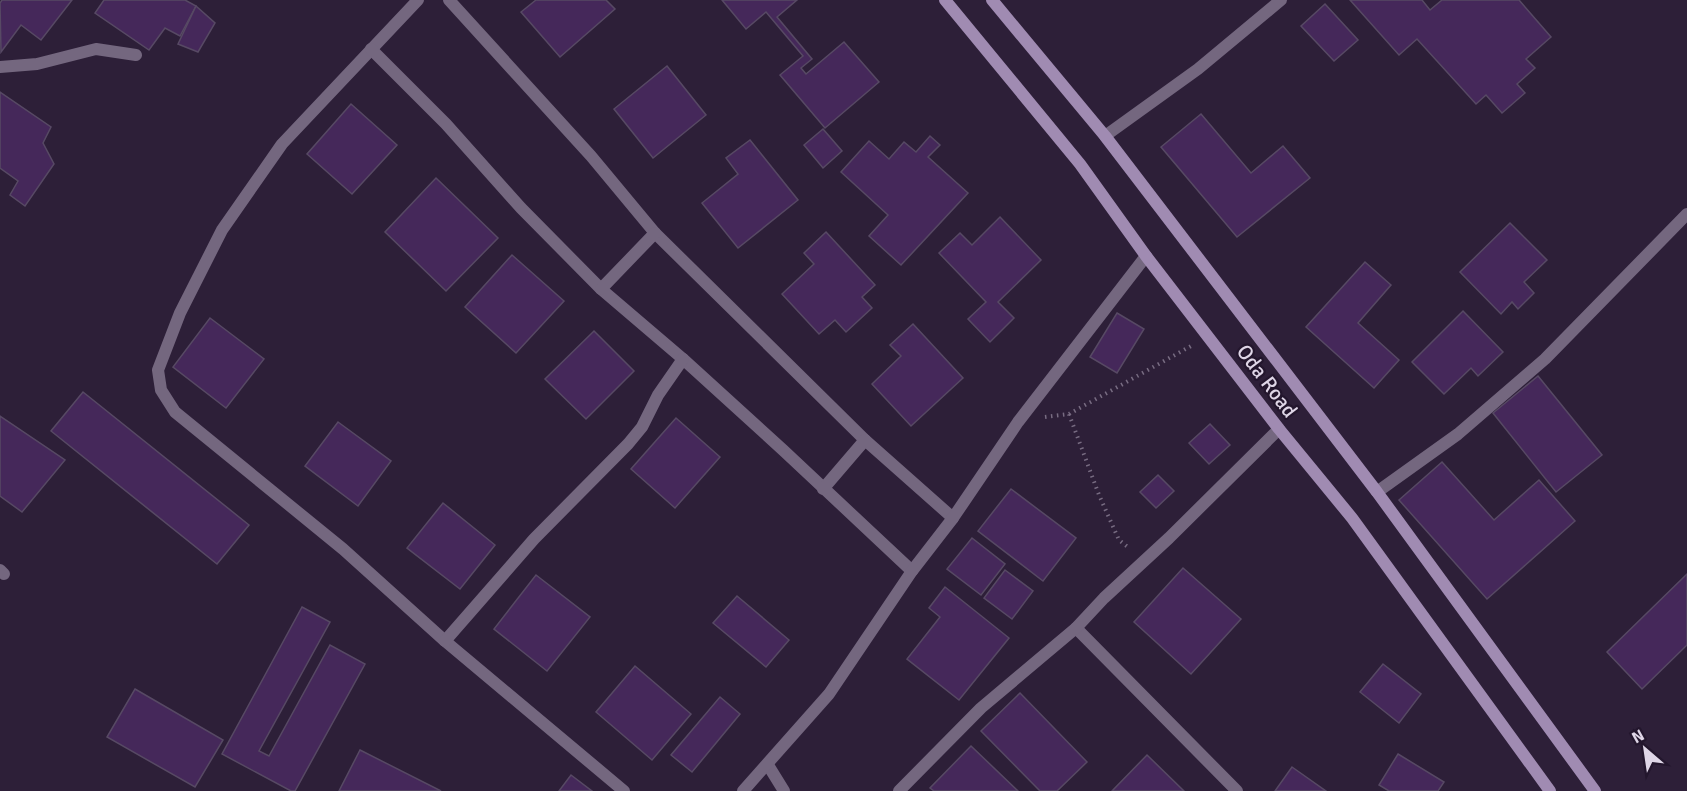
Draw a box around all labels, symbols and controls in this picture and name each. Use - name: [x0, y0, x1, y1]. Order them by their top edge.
- street label: Oda Road: [1231, 339, 1303, 423]
- north arrow: [1615, 719, 1675, 779]
- text: N: [1628, 725, 1648, 748]

